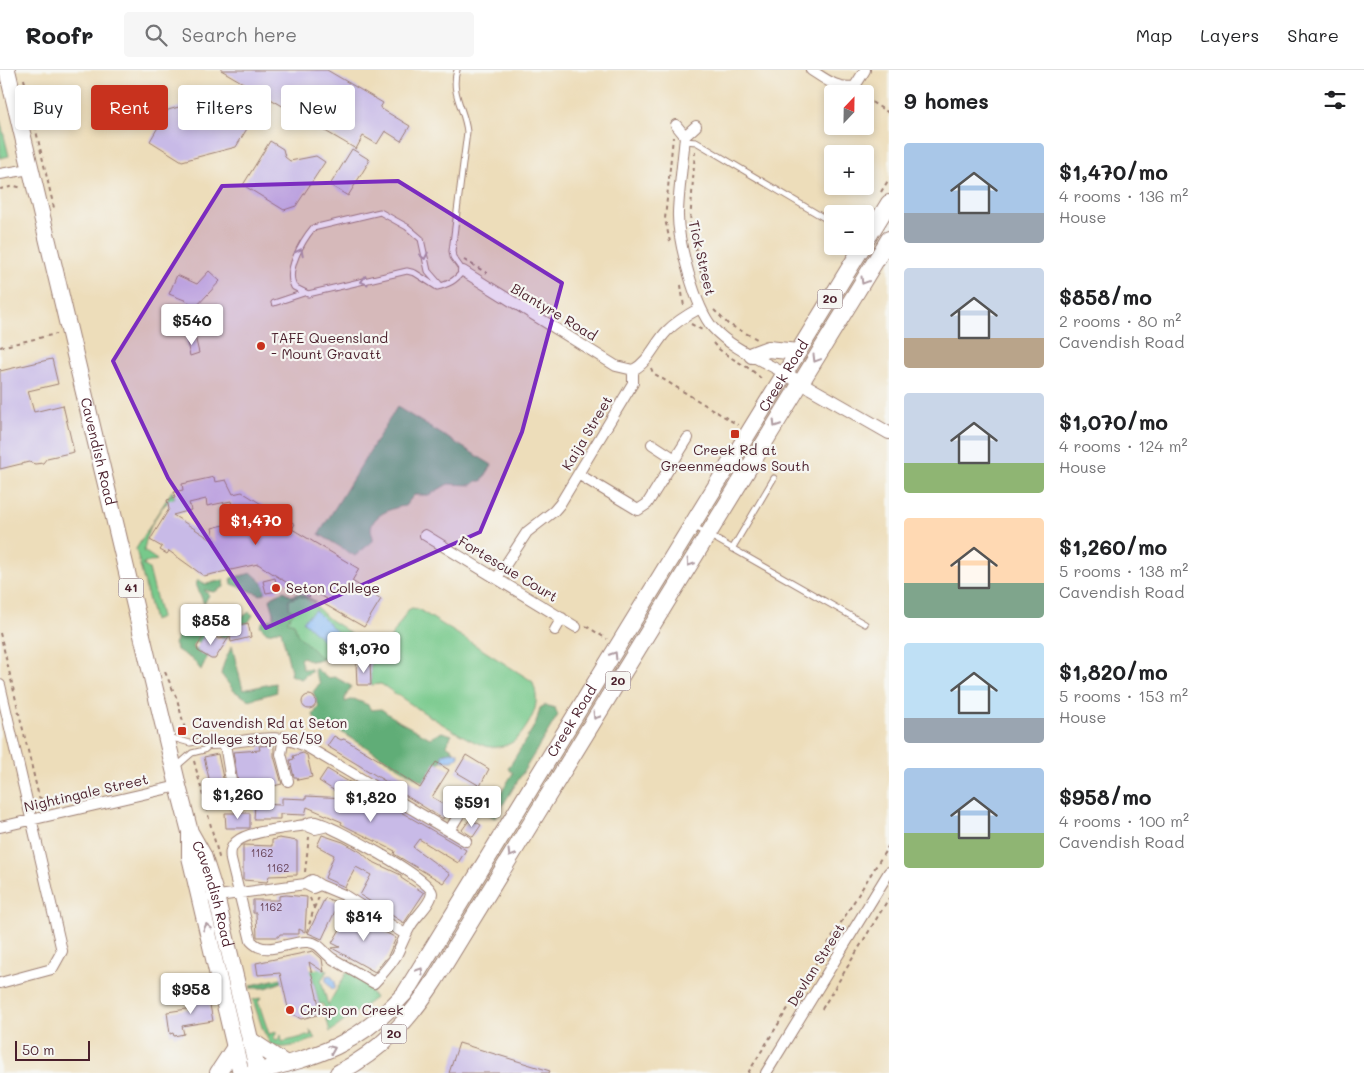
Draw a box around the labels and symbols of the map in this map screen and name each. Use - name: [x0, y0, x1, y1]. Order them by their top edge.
- north arrow: [824, 85, 874, 135]
- street label: Tick Street: [685, 218, 720, 297]
- one-way arrow: [294, 248, 304, 257]
- one-way arrow: [419, 251, 429, 260]
- one-way arrow: [359, 275, 368, 286]
- one-way arrow: [860, 275, 870, 284]
- street label: Blantyre Road: [508, 278, 601, 345]
- road number: 20: [818, 290, 842, 308]
- pin: $540: [162, 304, 222, 346]
- place label: TAFE Queensland - Mount Gravatt: [271, 328, 388, 363]
- street label: Creek Road: [754, 336, 812, 415]
- marker: TAFE Queensland - Mount Gravatt: [255, 340, 267, 352]
- one-way arrow: [813, 353, 822, 362]
- street label: Kaija Street: [557, 392, 616, 474]
- street label: Cavendish Road: [77, 396, 121, 507]
- one-way arrow: [773, 419, 782, 428]
- marker: Creek Rd at Greenmeadows South: [729, 428, 741, 440]
- place label: Creek Rd at Greenmeadows South: [661, 440, 809, 475]
- pin: $1,470: [215, 504, 297, 546]
- street label: Fortescue Court: [455, 531, 562, 606]
- one-way arrow: [687, 557, 697, 566]
- road number: 41: [118, 578, 144, 598]
- place label: Seton College: [286, 578, 380, 597]
- marker: Seton College: [270, 582, 282, 594]
- pin: $858: [181, 604, 241, 646]
- pin: $1,070: [323, 632, 405, 674]
- one-way arrow: [607, 652, 617, 661]
- road number: 20: [606, 672, 630, 690]
- street label: Creek Road: [542, 681, 601, 760]
- one-way arrow: [593, 711, 603, 720]
- place label: Cavendish Rd at Seton College stop 56/59: [192, 713, 347, 748]
- marker: Cavendish Rd at Seton College stop 56/59: [176, 725, 188, 737]
- street label: Nightingale Street: [22, 769, 150, 816]
- pin: $1,260: [197, 778, 279, 820]
- pin: $1,820: [330, 780, 412, 823]
- pin: $591: [442, 786, 502, 828]
- street label: Cavendish Road: [188, 837, 238, 949]
- house number: 1162: [251, 845, 273, 860]
- one-way arrow: [508, 849, 518, 858]
- house number: 1162: [267, 860, 289, 875]
- house number: 1162: [260, 899, 282, 914]
- pin: $814: [334, 900, 394, 942]
- street label: Devlan Street: [782, 920, 849, 1010]
- one-way arrow: [202, 922, 213, 931]
- one-way arrow: [414, 968, 423, 977]
- pin: $958: [161, 972, 221, 1015]
- place label: Crisp on Creek: [300, 1000, 404, 1019]
- marker: Crisp on Creek: [284, 1004, 296, 1016]
- road number: 20: [382, 1024, 406, 1044]
- scale bar: [15, 1038, 90, 1061]
- one-way arrow: [327, 1045, 336, 1056]

